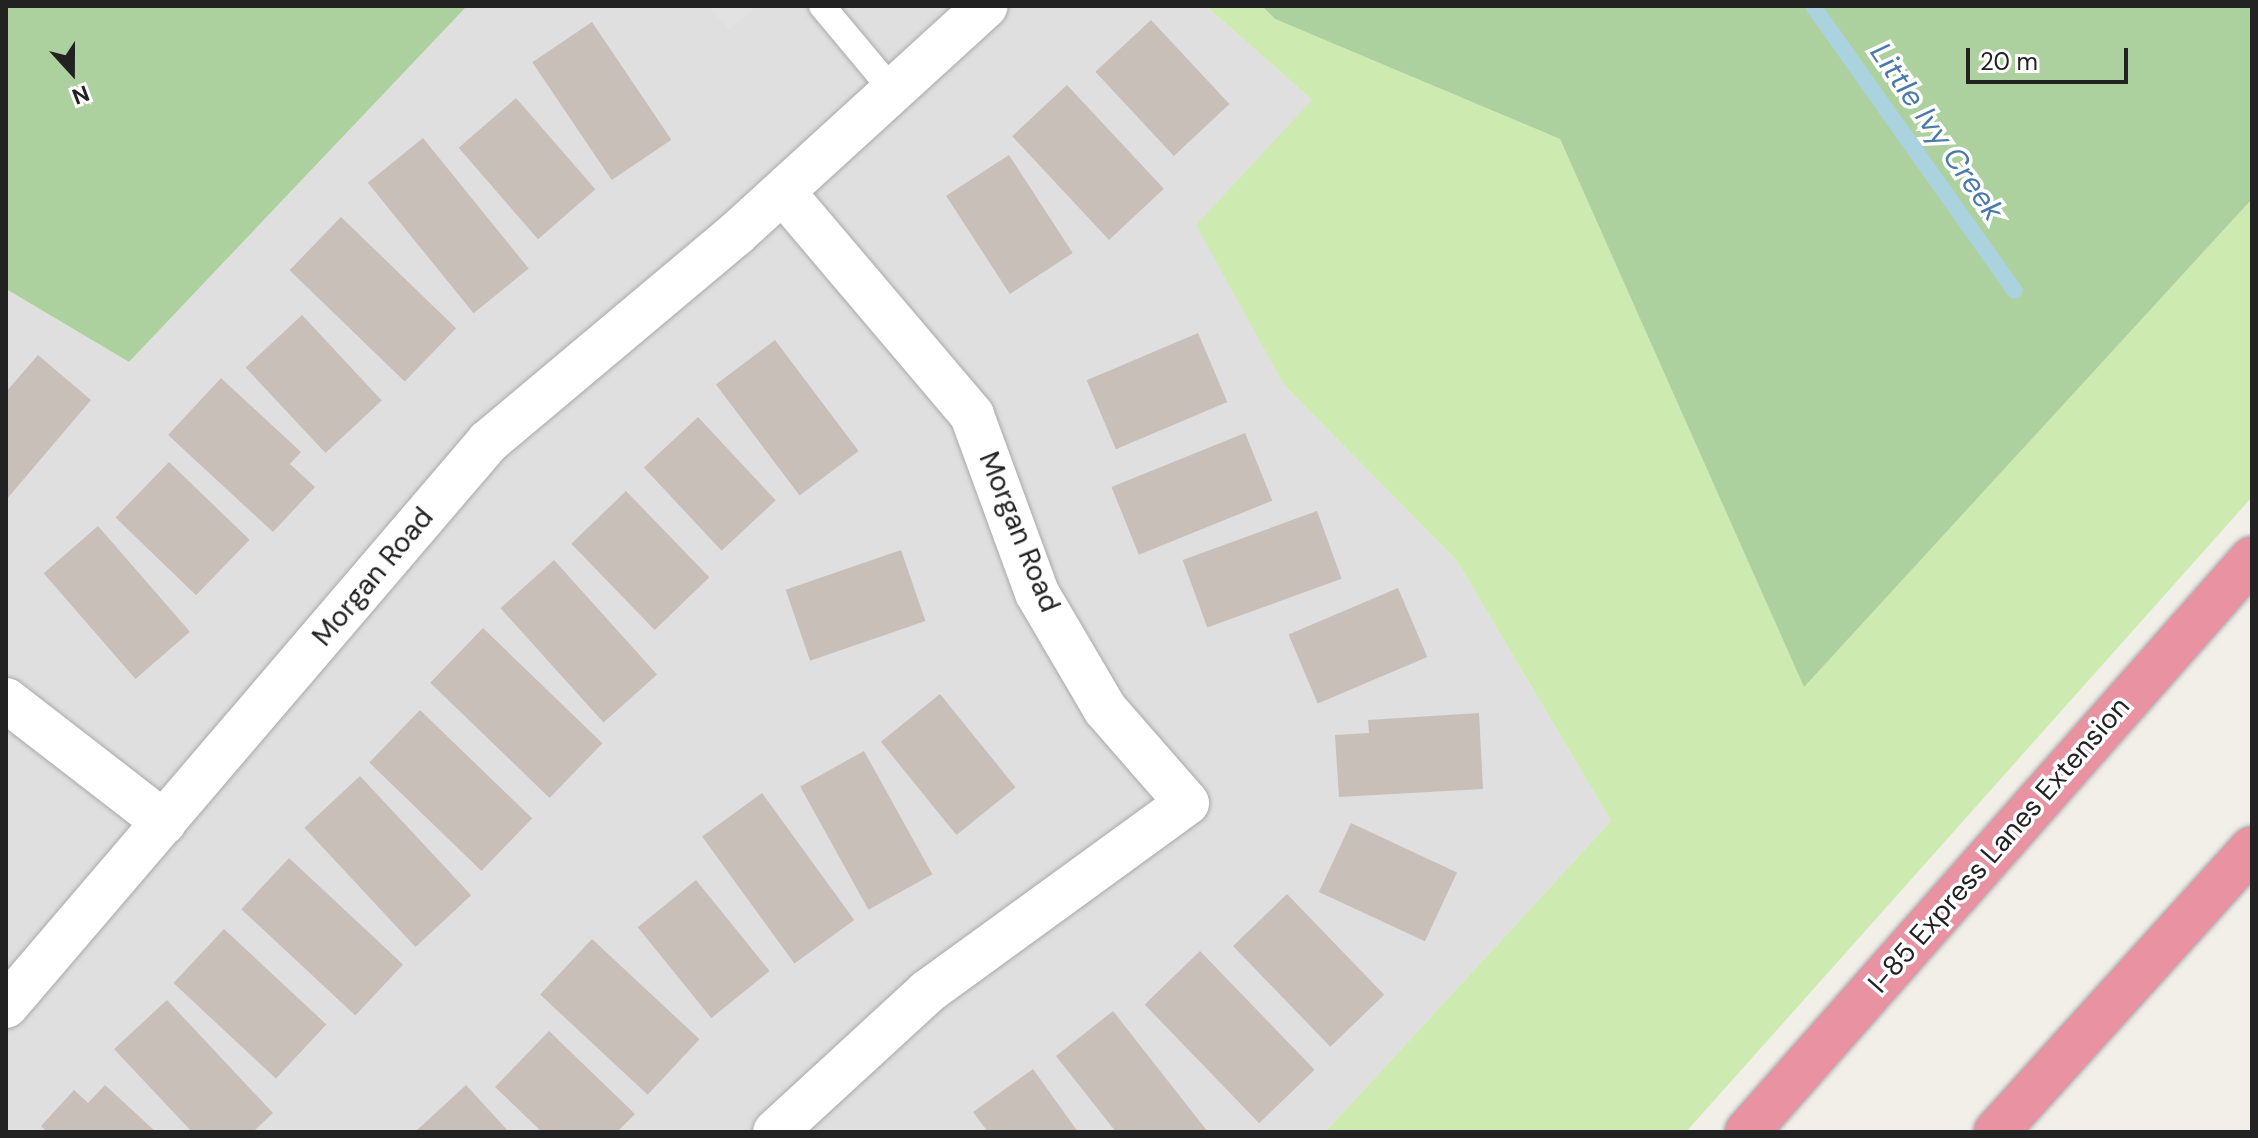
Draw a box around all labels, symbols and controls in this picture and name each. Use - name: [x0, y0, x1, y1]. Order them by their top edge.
- north arrow: [32, 32, 112, 112]
- scale bar: [1970, 32, 2132, 82]
- water label: Little Ivy Creek: [1862, 36, 2012, 228]
- text: 20 m: [1980, 46, 2038, 77]
- text: N: [68, 78, 93, 111]
- street label: Morgan Road: [972, 447, 1066, 617]
- street label: Morgan Road: [306, 501, 440, 653]
- street label: I-85 Express Lanes Extension: [1861, 690, 2137, 1000]

